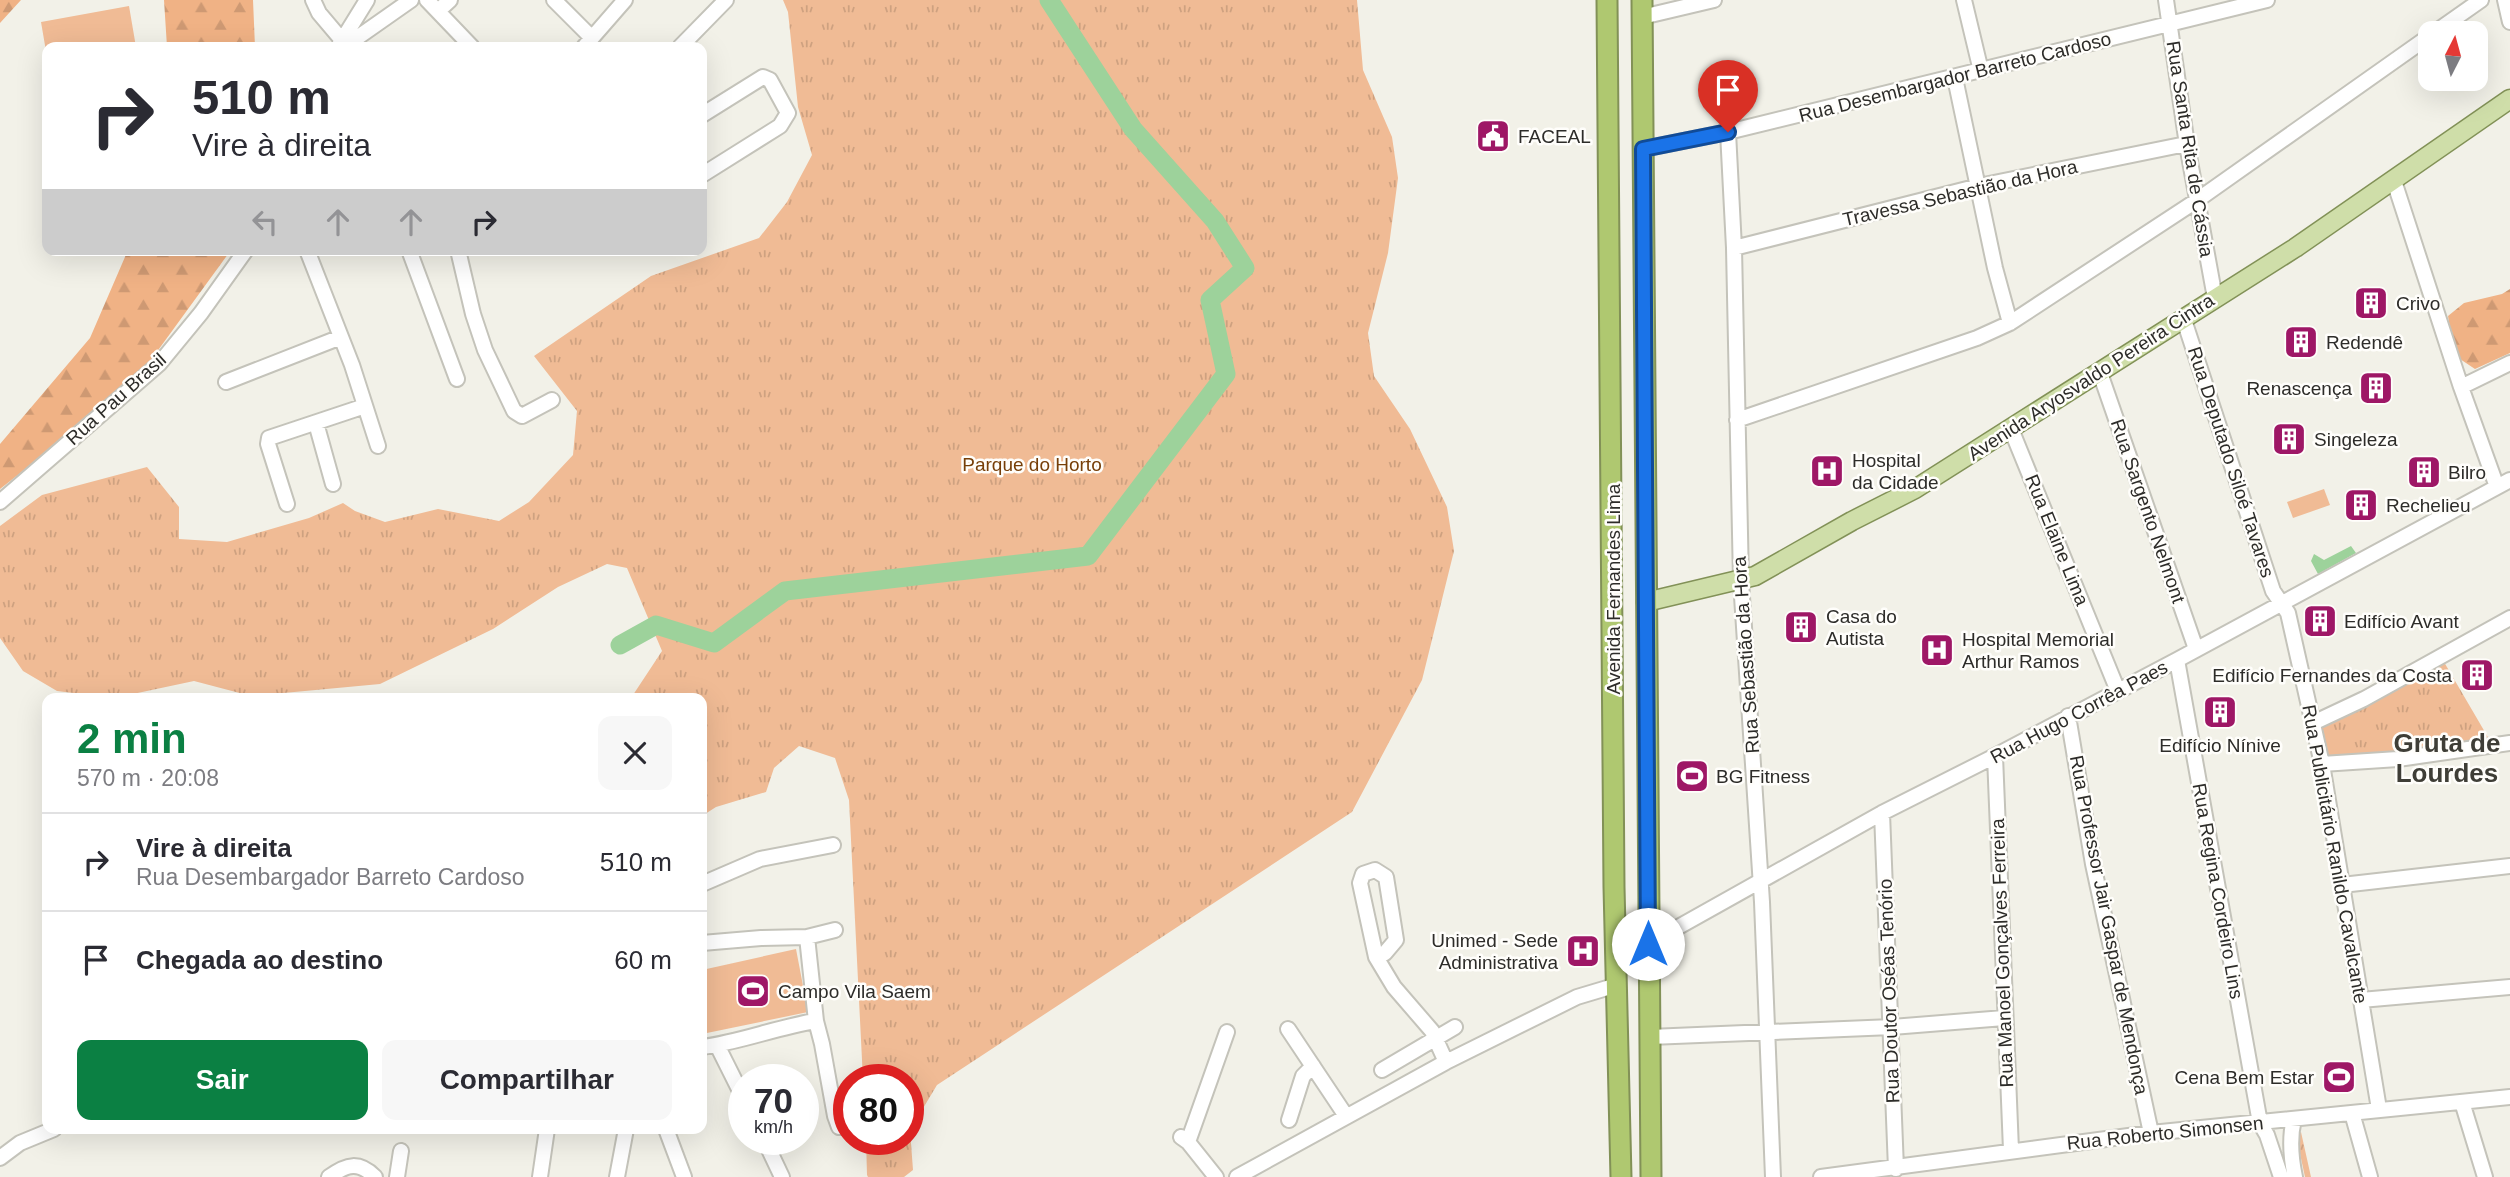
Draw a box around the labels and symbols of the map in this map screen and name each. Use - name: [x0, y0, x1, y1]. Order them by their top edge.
- north arrow: [2418, 21, 2488, 91]
- street label: Rua Desembargador Barreto Cardoso: [1797, 28, 2113, 126]
- street label: Rua Santa Rita de Cássia: [2163, 39, 2218, 259]
- pin: [1698, 60, 1758, 132]
- public building icon: FACEAL: [1474, 117, 1512, 155]
- place label: FACEAL: [1518, 126, 1591, 147]
- street label: Travessa Sebastião da Hora: [1841, 156, 2080, 230]
- building icon: Crivo: [2352, 284, 2390, 322]
- street label: Avenida Aryosvaldo Pereira Cintra: [1964, 289, 2218, 465]
- place label: Crivo: [2396, 293, 2440, 314]
- building icon: Redendê: [2282, 323, 2320, 361]
- place label: Redendê: [2326, 332, 2403, 353]
- street label: Rua Deputado Siloé Tavares: [2184, 344, 2278, 580]
- street label: Rua Pau Brasil: [62, 349, 170, 449]
- building icon: Renascença: [2357, 369, 2395, 407]
- place label: Renascença: [2246, 378, 2352, 399]
- street label: Rua Sargento Nelmont: [2107, 416, 2190, 606]
- building icon: Singeleza: [2270, 420, 2308, 458]
- place label: Singeleza: [2314, 429, 2398, 450]
- place label: Hospital da Cidade: [1852, 450, 1939, 493]
- hospital icon: Hospital da Cidade: [1808, 452, 1846, 490]
- building icon: Bilro: [2405, 453, 2443, 491]
- park label: Parque do Horto: [962, 454, 1102, 475]
- place label: Bilro: [2448, 462, 2486, 483]
- street label: Rua Elaine Lima: [2021, 471, 2093, 609]
- street label: Avenida Fernandes Lima: [1603, 483, 1624, 694]
- building icon: Rechelieu: [2342, 486, 2380, 524]
- place label: Rechelieu: [2386, 495, 2471, 516]
- street label: Rua Sebastião da Hora: [1729, 555, 1763, 754]
- building icon: Edifício Avant: [2301, 602, 2339, 640]
- place label: Casa do Autista: [1826, 606, 1897, 649]
- building icon: Casa do Autista: [1782, 608, 1820, 646]
- place label: Edifício Avant: [2344, 611, 2460, 632]
- place label: Hospital Memorial Arthur Ramos: [1962, 629, 2114, 672]
- hospital icon: Hospital Memorial Arthur Ramos: [1918, 631, 1956, 669]
- street label: Rua Hugo Corrêa Paes: [1987, 656, 2171, 768]
- building icon: Edifício Fernandes da Costa: [2458, 656, 2496, 694]
- place label: Edifício Fernandes da Costa: [2212, 665, 2452, 686]
- building icon: Edifício Nínive: [2201, 693, 2239, 731]
- street label: Rua Publicitário Ranildo Cavalcante: [2298, 703, 2372, 1005]
- district label: Gruta de Lourdes: [2394, 728, 2500, 788]
- place label: Edifício Nínive: [2159, 735, 2281, 756]
- street label: Rua Professor Jair Gaspar de Mendonça: [2066, 753, 2152, 1097]
- sports icon: BG Fitness: [1673, 757, 1711, 795]
- place label: BG Fitness: [1716, 766, 1810, 787]
- street label: Rua Regina Cordeiro Lins: [2189, 782, 2247, 1000]
- street label: Rua Manoel Gonçalves Ferreira: [1987, 818, 2017, 1088]
- street label: Rua Doutor Oséas Tenório: [1875, 878, 1903, 1104]
- position arrow: [1611, 907, 1685, 981]
- place label: Unimed - Sede Administrativa: [1431, 930, 1558, 973]
- hospital icon: Unimed - Sede Administrativa: [1564, 932, 1602, 970]
- sports icon: Campo Vila Saem: [734, 972, 772, 1010]
- place label: Campo Vila Saem: [778, 981, 931, 1002]
- sports icon: Cena Bem Estar: [2320, 1058, 2358, 1096]
- speed limit sign: 80: [833, 1064, 924, 1155]
- place label: Cena Bem Estar: [2175, 1067, 2315, 1088]
- street label: Rua Roberto Simonsen: [2066, 1112, 2264, 1154]

